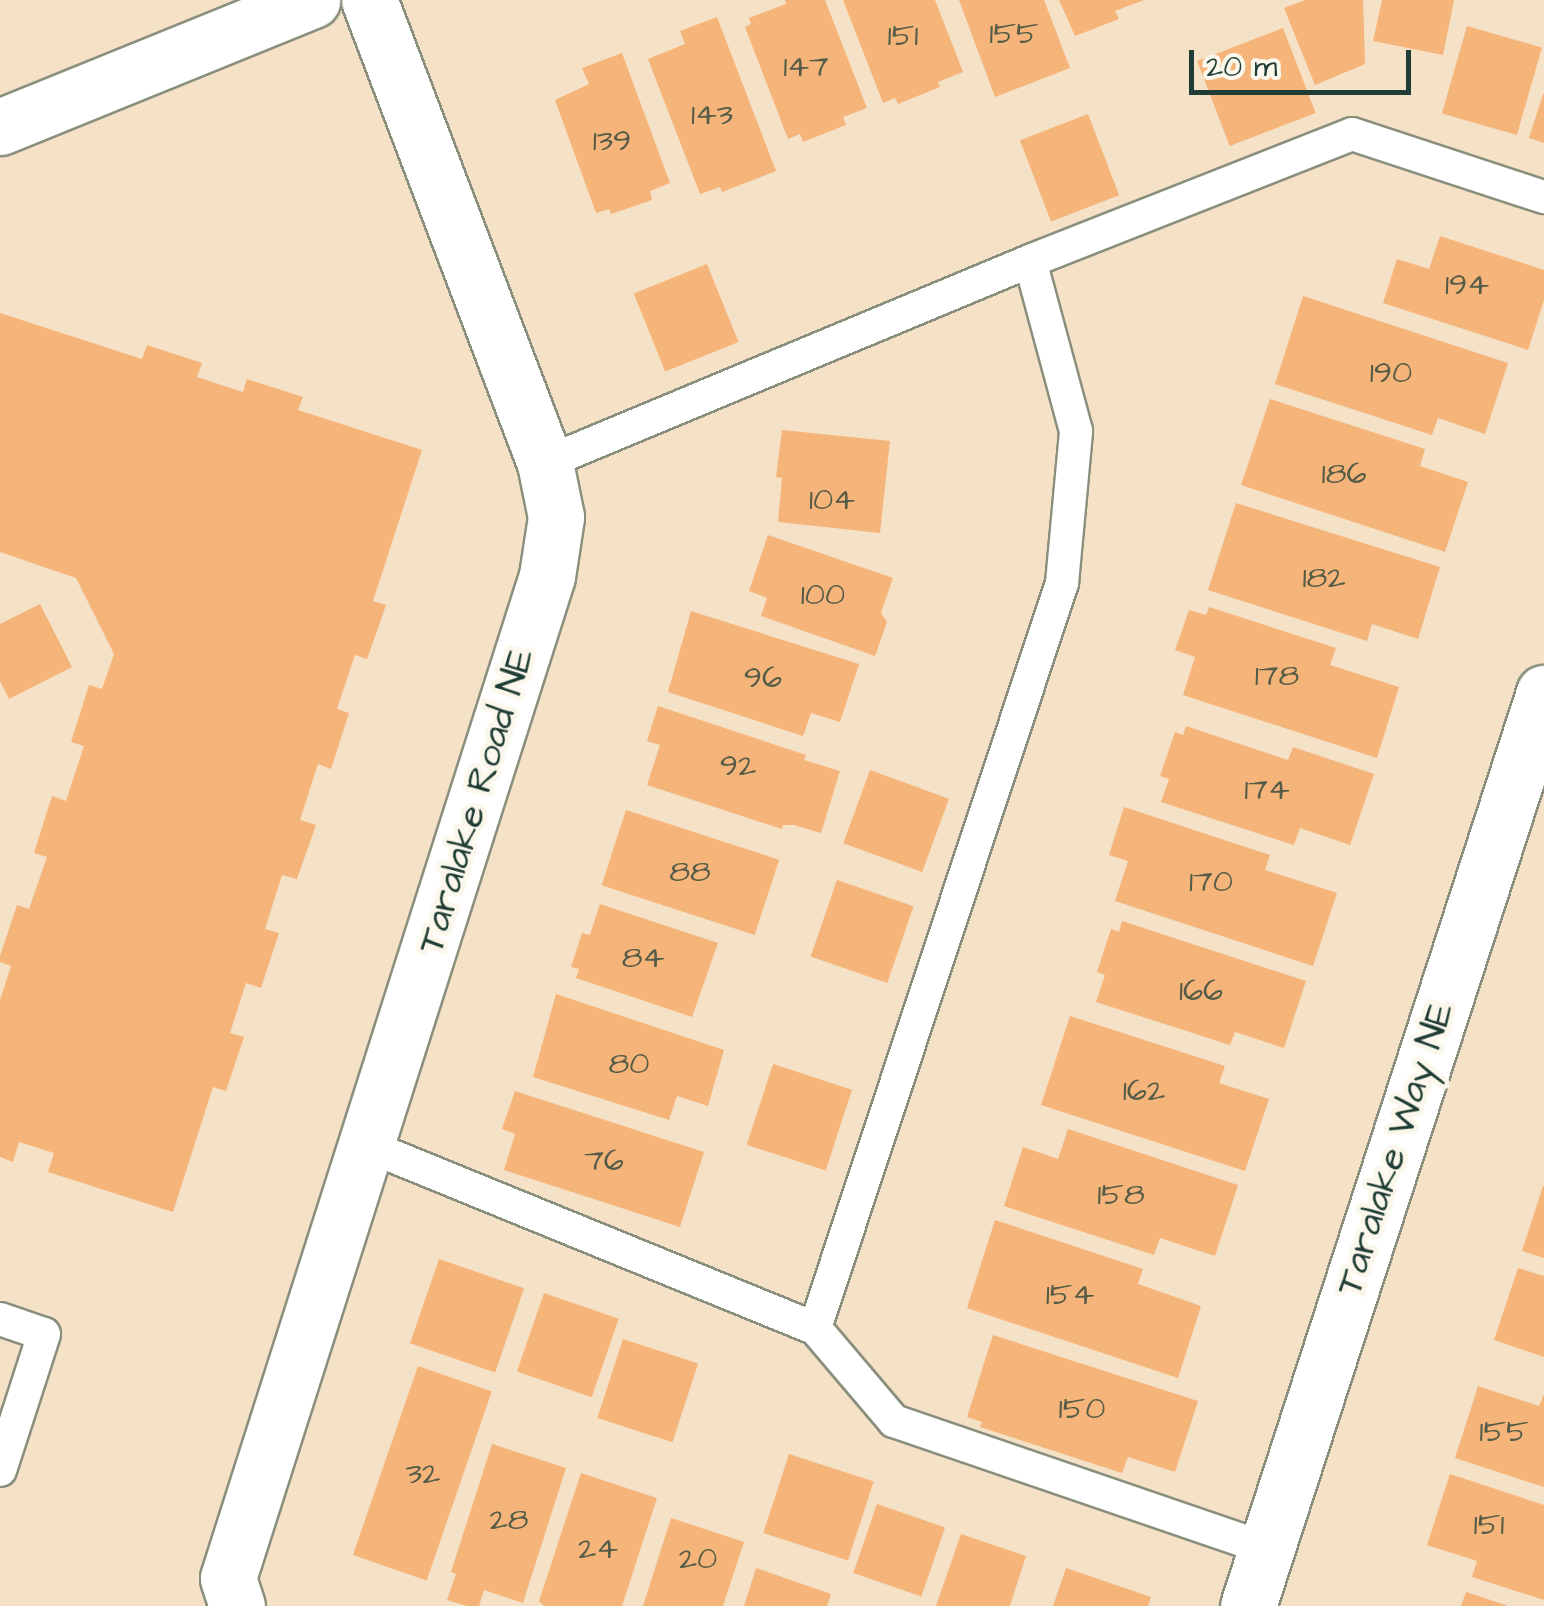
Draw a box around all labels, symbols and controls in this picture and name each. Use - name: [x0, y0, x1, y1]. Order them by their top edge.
- house number: 155: [989, 15, 1039, 53]
- house number: 151: [888, 17, 918, 55]
- scale bar: [1194, 30, 1416, 92]
- text: 20 m: [1206, 46, 1277, 88]
- house number: 147: [783, 48, 829, 86]
- house number: 143: [691, 96, 733, 134]
- house number: 139: [593, 122, 631, 160]
- house number: 194: [1445, 266, 1489, 304]
- house number: 190: [1370, 354, 1412, 392]
- house number: 186: [1322, 455, 1366, 493]
- house number: 104: [809, 481, 855, 519]
- house number: 182: [1302, 559, 1346, 597]
- house number: 100: [801, 576, 845, 614]
- street label: Taralake Road NE: [409, 643, 545, 959]
- house number: 178: [1255, 657, 1299, 695]
- house number: 96: [744, 659, 782, 697]
- house number: 92: [720, 747, 756, 785]
- house number: 174: [1244, 771, 1290, 809]
- house number: 88: [669, 853, 711, 891]
- house number: 170: [1189, 863, 1233, 901]
- house number: 84: [622, 939, 664, 977]
- house number: 166: [1179, 972, 1223, 1010]
- street label: Taralake Way NE: [1327, 997, 1465, 1301]
- house number: 80: [609, 1045, 649, 1083]
- house number: 162: [1123, 1072, 1165, 1110]
- house number: 76: [584, 1142, 624, 1180]
- house number: 158: [1097, 1176, 1145, 1214]
- house number: 154: [1046, 1276, 1094, 1314]
- house number: 150: [1059, 1390, 1105, 1428]
- house number: 155: [1479, 1413, 1529, 1451]
- house number: 32: [406, 1455, 440, 1493]
- house number: 28: [489, 1501, 529, 1539]
- house number: 151: [1474, 1506, 1504, 1544]
- house number: 24: [578, 1530, 618, 1568]
- house number: 20: [679, 1540, 717, 1578]

